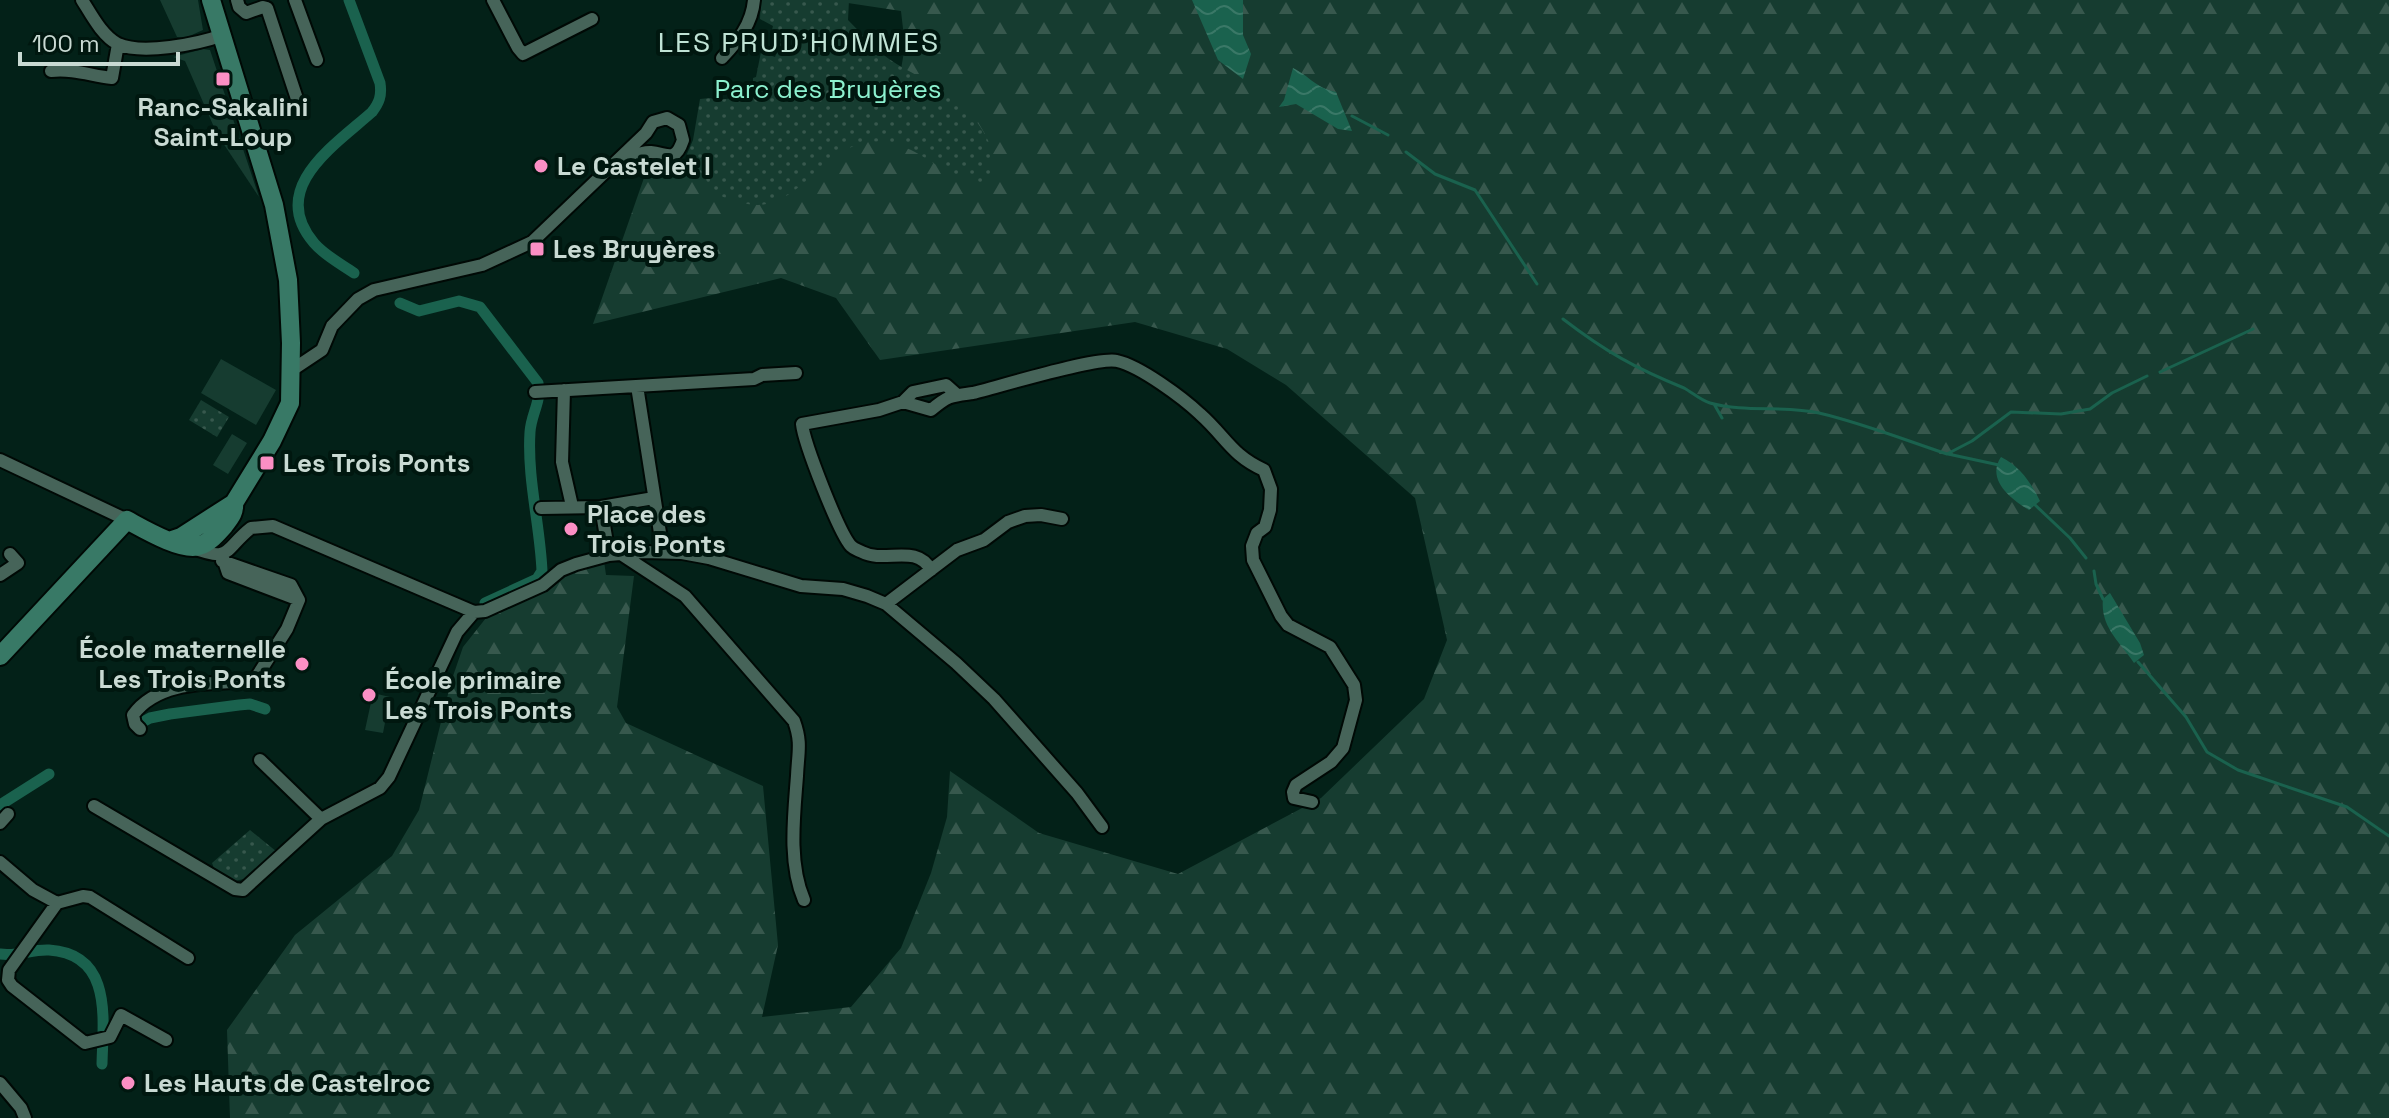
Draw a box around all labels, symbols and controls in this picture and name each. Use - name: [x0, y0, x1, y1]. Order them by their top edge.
- scale bar: [20, 16, 178, 66]
- district label: LES PRUD'HOMMES: [658, 24, 940, 60]
- text: 100 m: [32, 28, 100, 59]
- marker: Ranc-Sakalini Saint-Loup: [214, 70, 232, 88]
- park label: Parc des Bruyères: [715, 72, 942, 106]
- place label: Ranc-Sakalini Saint-Loup: [138, 90, 308, 154]
- place label: Le Castelet I: [557, 149, 711, 183]
- marker: Le Castelet I: [532, 157, 550, 175]
- place label: Les Bruyères: [553, 232, 715, 266]
- marker: Les Bruyères: [528, 240, 546, 258]
- place label: Les Trois Ponts: [283, 446, 470, 480]
- marker: Les Trois Ponts: [258, 454, 276, 472]
- place label: Place des Trois Ponts: [587, 497, 726, 561]
- marker: Place des Trois Ponts: [562, 520, 580, 538]
- place label: École maternelle Les Trois Ponts: [79, 632, 286, 696]
- marker: École maternelle Les Trois Ponts: [293, 655, 311, 673]
- place label: École primaire Les Trois Ponts: [385, 663, 572, 727]
- marker: École primaire Les Trois Ponts: [360, 686, 378, 704]
- place label: Les Hauts de Castelroc: [144, 1066, 431, 1100]
- marker: Les Hauts de Castelroc: [119, 1074, 137, 1092]

